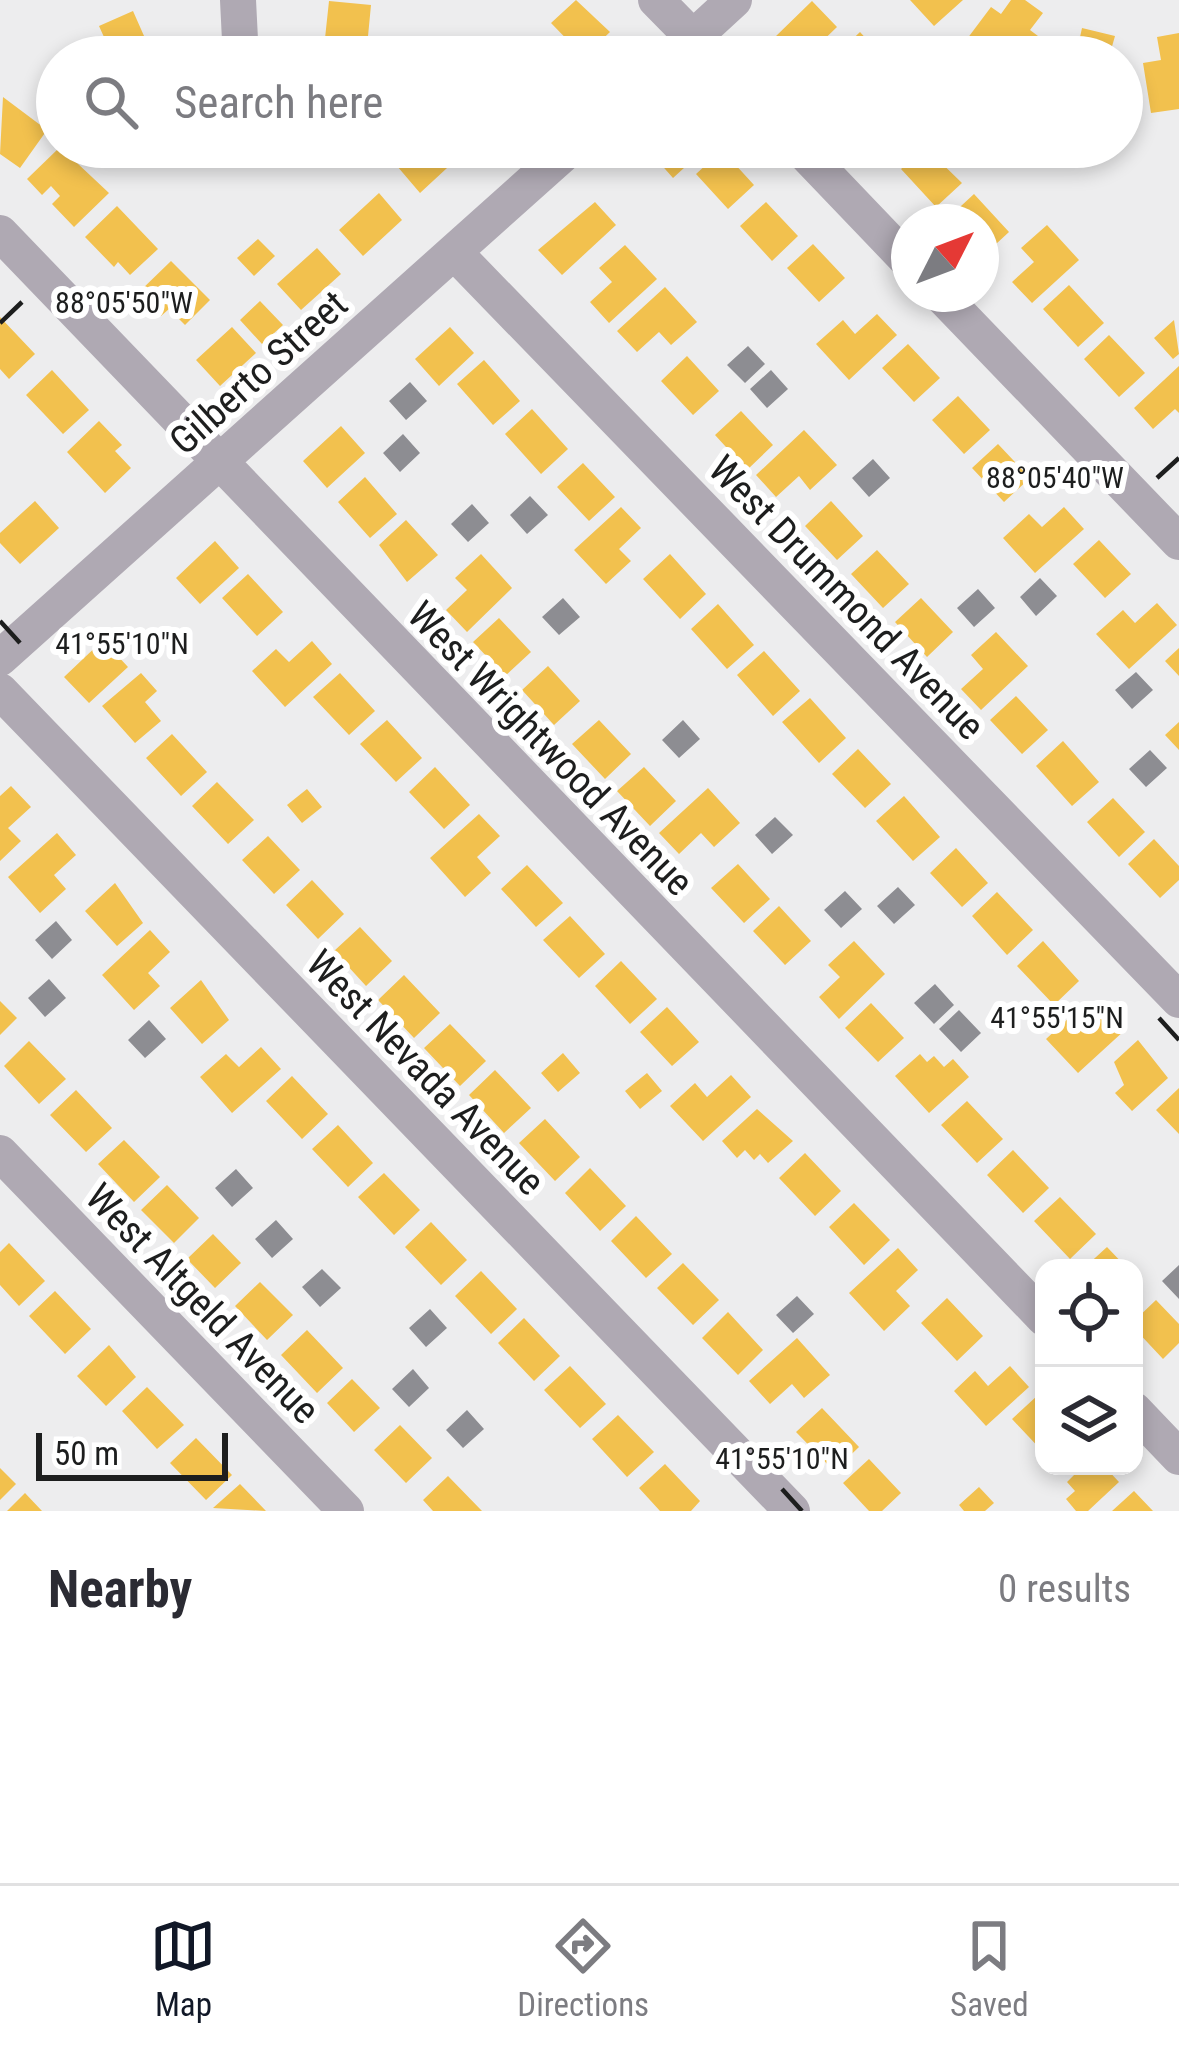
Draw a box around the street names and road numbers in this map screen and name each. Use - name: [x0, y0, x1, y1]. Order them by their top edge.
- street label: Gilberto Street: [161, 281, 357, 464]
- street label: West Drummond Avenue: [699, 446, 994, 749]
- street label: West Wrightwood Avenue: [398, 592, 702, 905]
- street label: West Nevada Avenue: [297, 941, 554, 1205]
- street label: West Altgeld Avenue: [76, 1174, 328, 1433]

